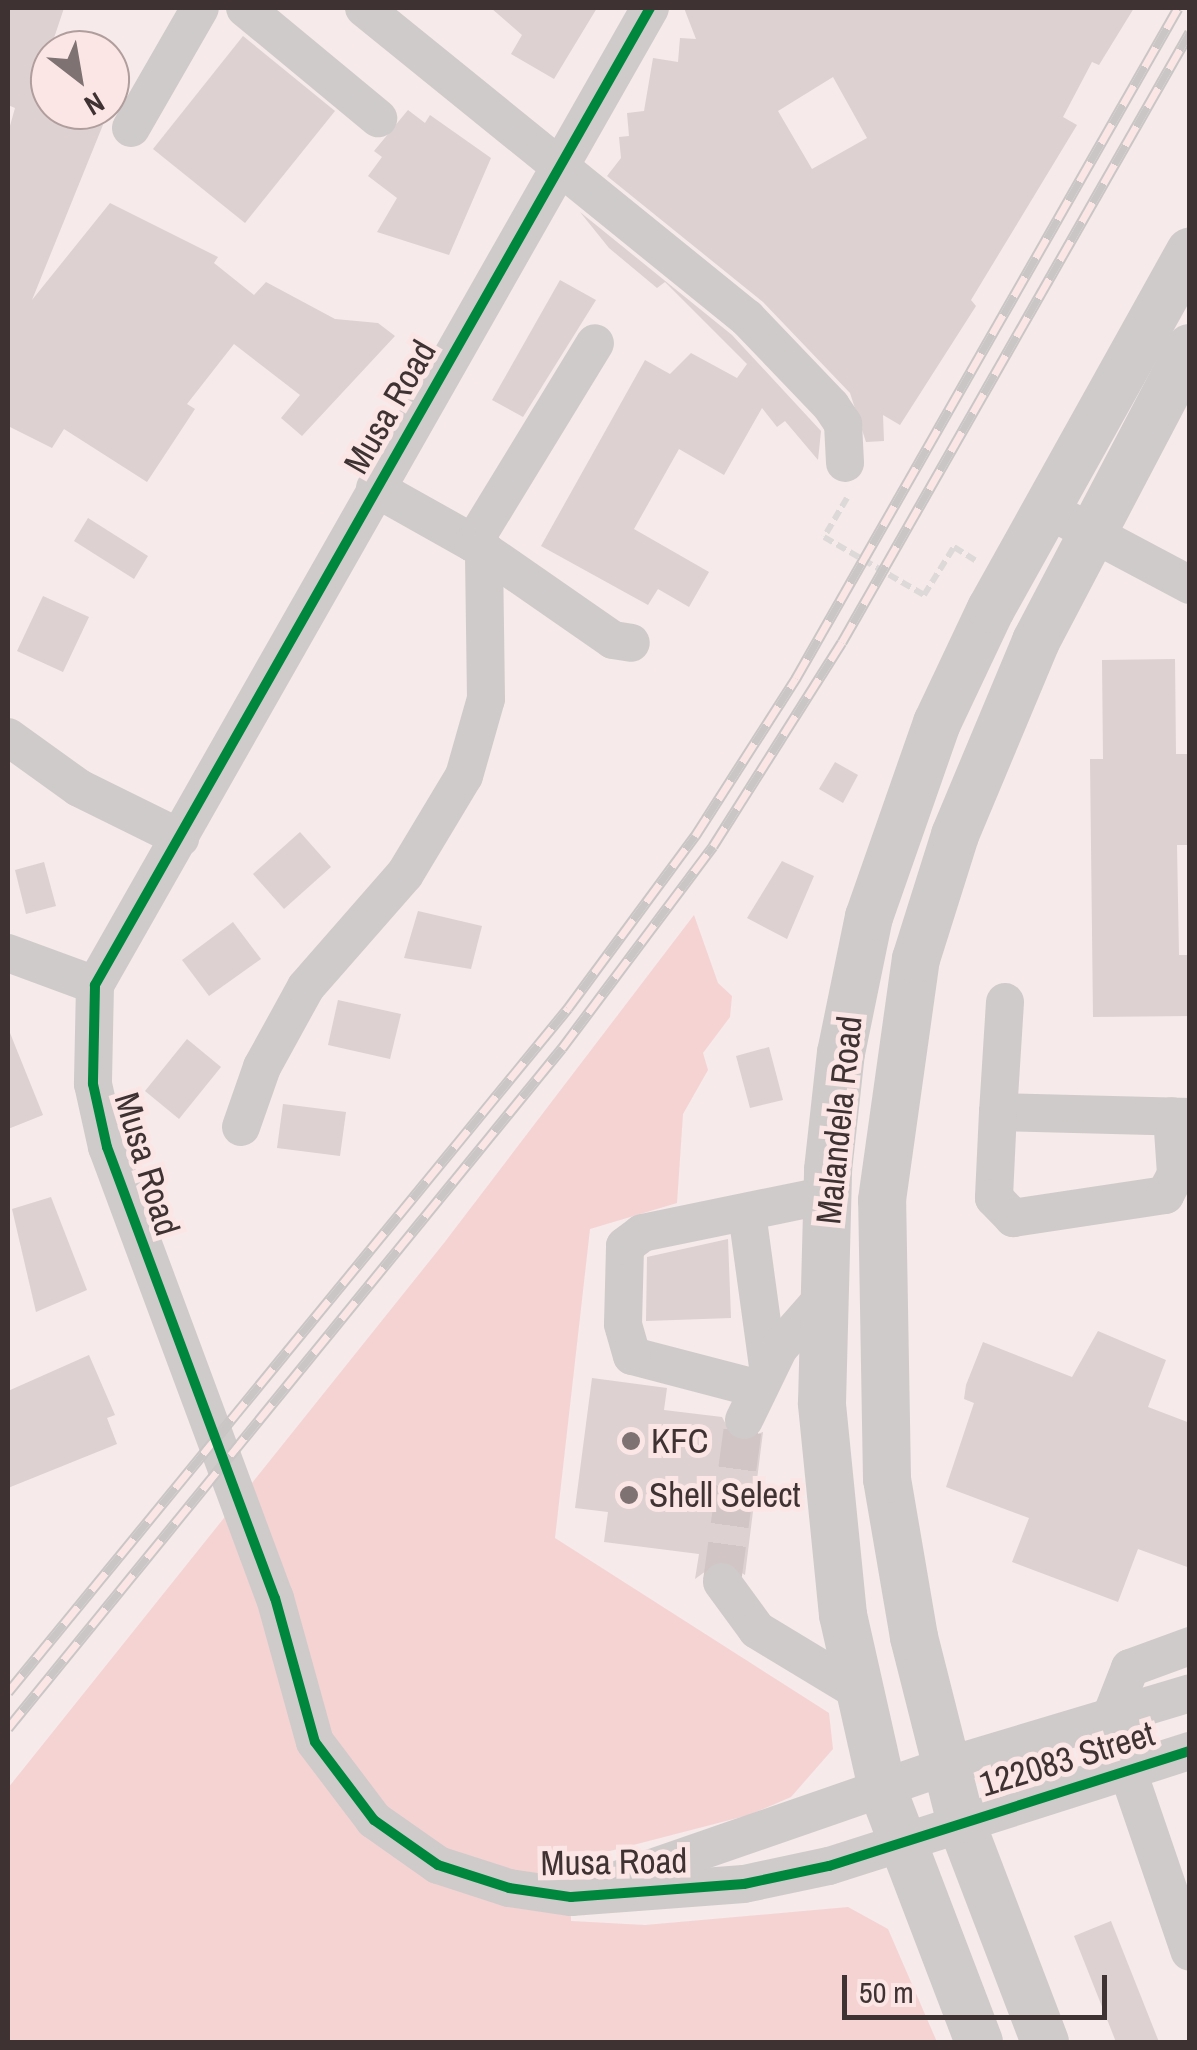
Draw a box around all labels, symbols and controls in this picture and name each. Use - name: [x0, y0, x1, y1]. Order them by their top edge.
- north arrow: [30, 30, 130, 130]
- text: N: [78, 83, 111, 125]
- street label: Musa Road: [335, 333, 445, 481]
- street label: Malandela Road: [807, 1014, 871, 1226]
- street label: Musa Road: [105, 1088, 189, 1240]
- place label: KFC: [651, 1420, 708, 1462]
- marker: KFC: [620, 1430, 642, 1452]
- place label: Shell Select: [649, 1474, 801, 1516]
- marker: Shell Select: [618, 1484, 640, 1506]
- street label: 122083 Street: [975, 1713, 1159, 1805]
- street label: Musa Road: [540, 1840, 688, 1884]
- scale bar: [847, 1955, 1112, 2017]
- text: 50 m: [859, 1972, 914, 2012]

